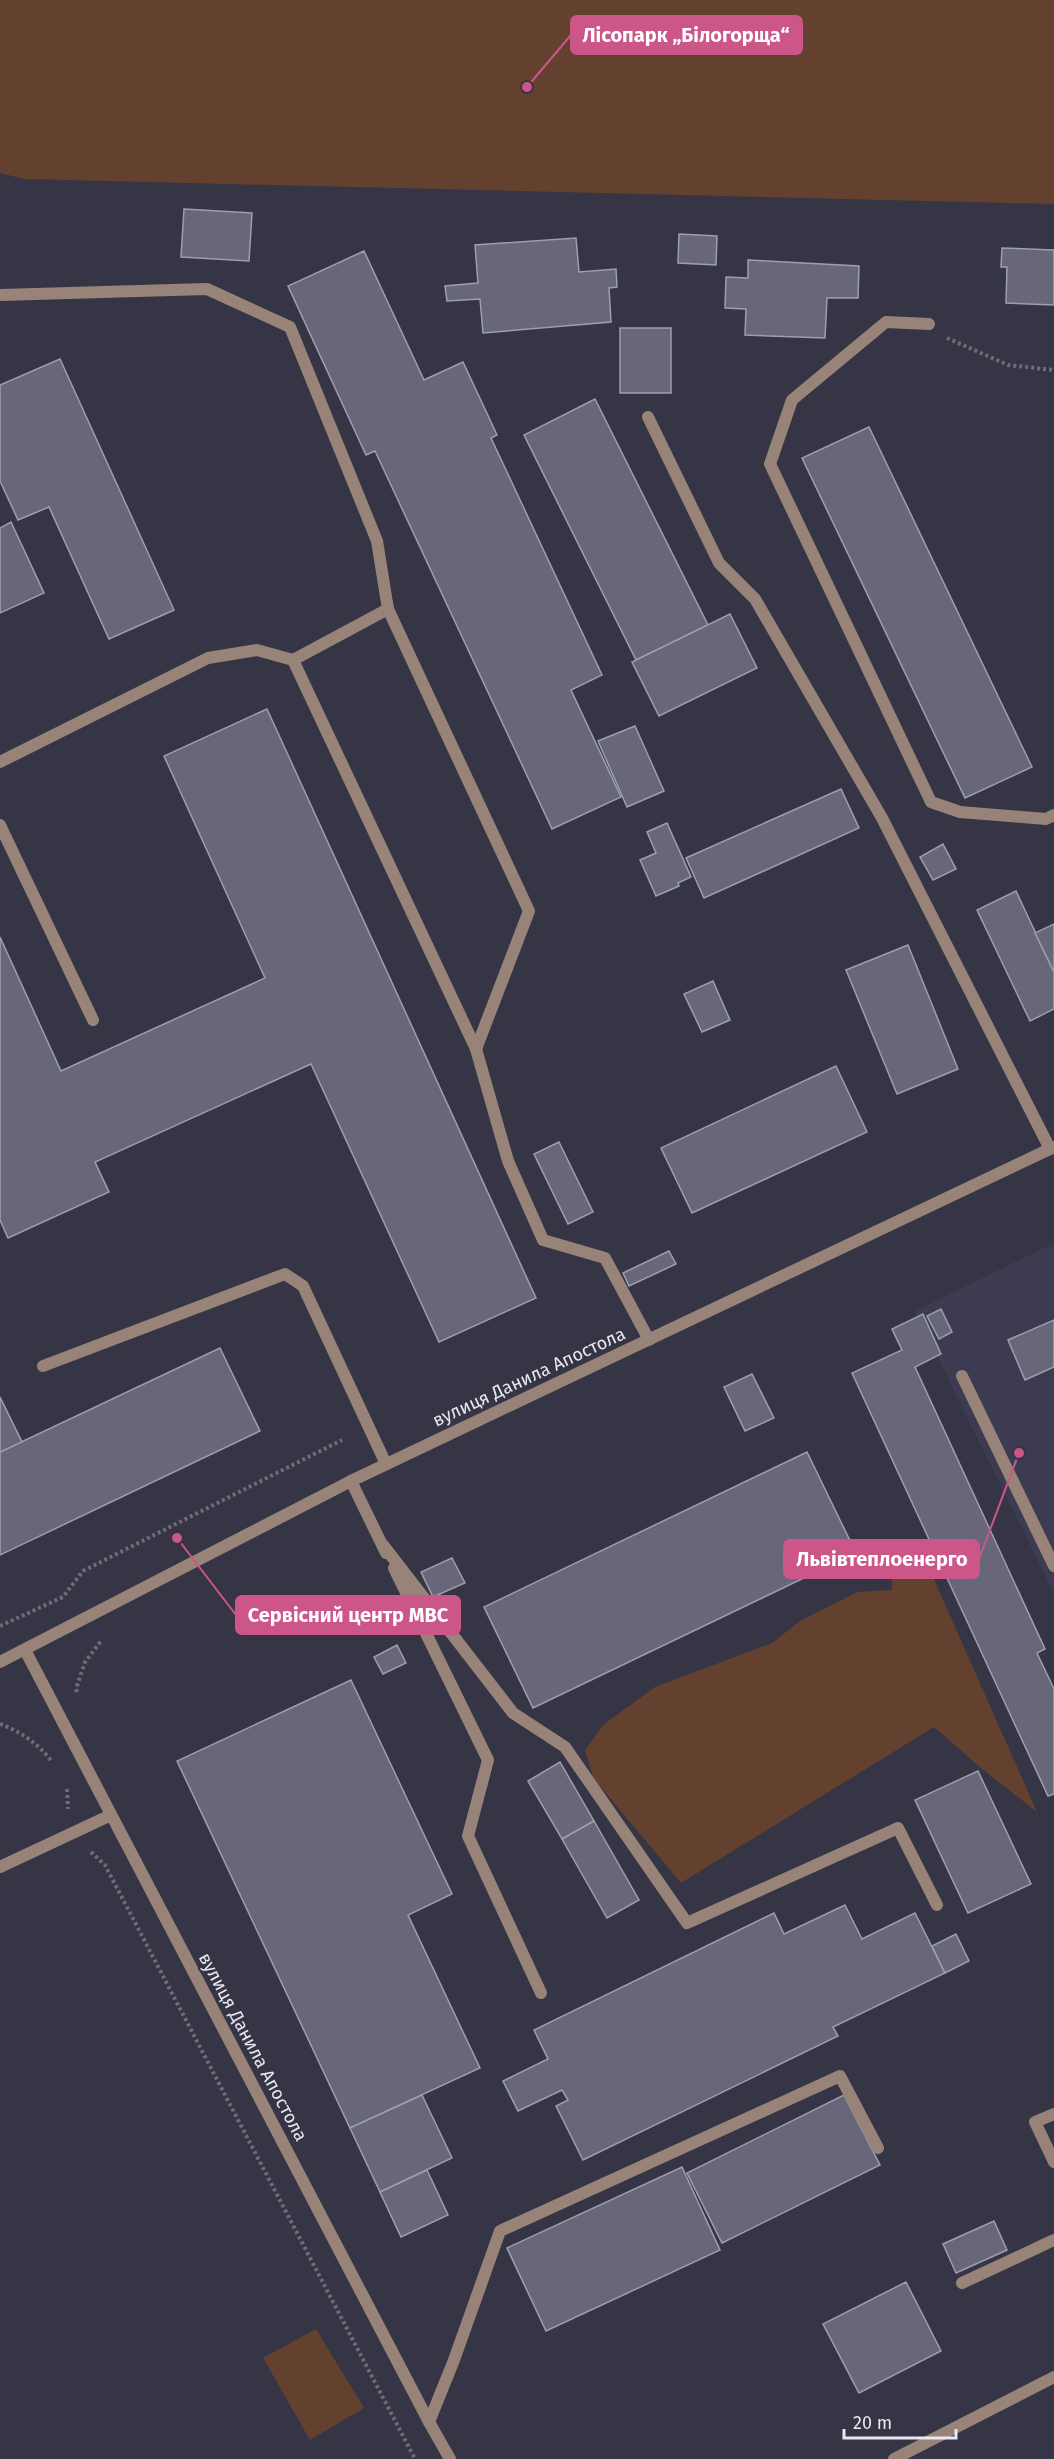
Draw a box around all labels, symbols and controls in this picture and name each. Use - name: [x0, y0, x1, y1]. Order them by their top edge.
- callout: Лісопарк „Білогорща“: [571, 16, 802, 54]
- text: Лісопарк „Білогорща“: [583, 23, 790, 47]
- street label: вулиця Данила Апостола: [429, 1323, 629, 1431]
- callout: Львівтеплоенерго: [784, 1540, 979, 1578]
- text: Львівтеплоенерго: [796, 1547, 968, 1571]
- callout: Сервісний центр МВС: [236, 1596, 460, 1634]
- text: Сервісний центр МВС: [248, 1603, 449, 1627]
- street label: вулиця Данила Апостола: [194, 1949, 312, 2145]
- scale bar: [844, 2402, 956, 2440]
- text: 20 m: [853, 2412, 892, 2434]

